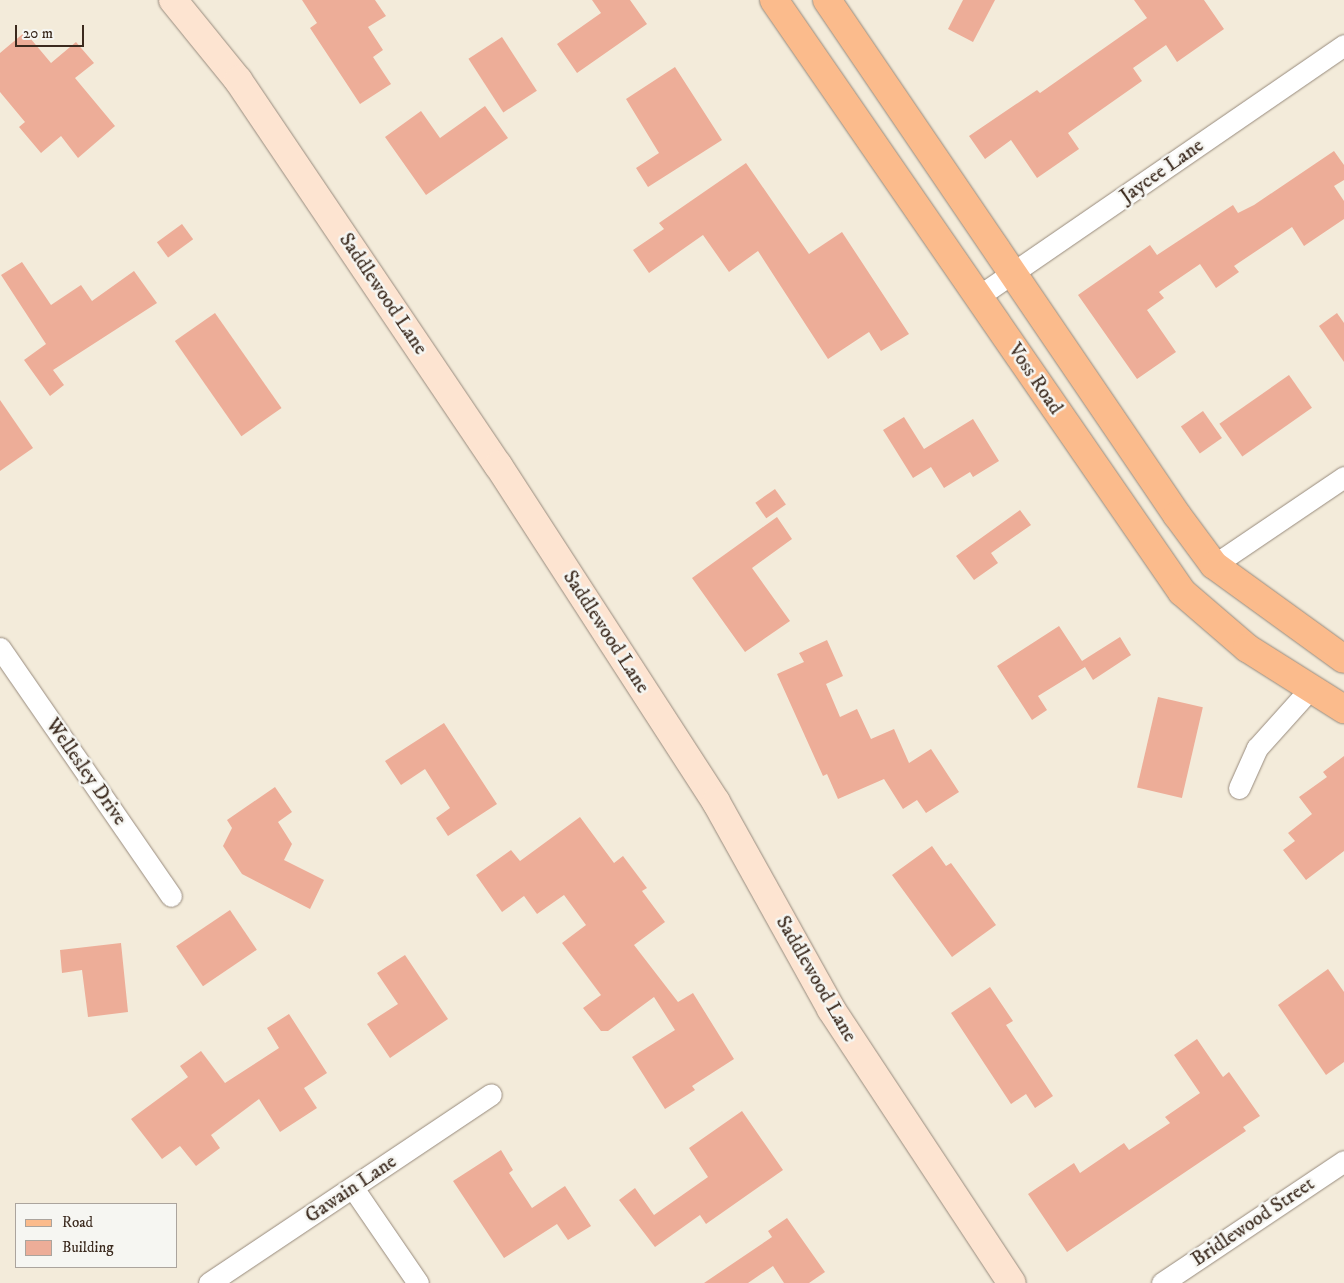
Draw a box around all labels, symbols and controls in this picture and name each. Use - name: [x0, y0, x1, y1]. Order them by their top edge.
- scale bar: [18, 15, 86, 47]
- text: 20 m: [23, 24, 53, 43]
- street label: Jaycee Lane: [1116, 134, 1208, 208]
- street label: Saddlewood Lane: [334, 229, 432, 359]
- street label: Voss Road: [1003, 339, 1067, 419]
- street label: Saddlewood Lane: [557, 566, 655, 698]
- street label: Wellesley Drive: [40, 714, 132, 830]
- street label: Saddlewood Lane: [770, 912, 862, 1046]
- street label: Gawain Lane: [301, 1150, 401, 1228]
- street label: Bridlewood Street: [1187, 1172, 1319, 1272]
- legend: [15, 1203, 178, 1268]
- text: Road: [62, 1213, 93, 1232]
- text: Building: [62, 1238, 114, 1257]

